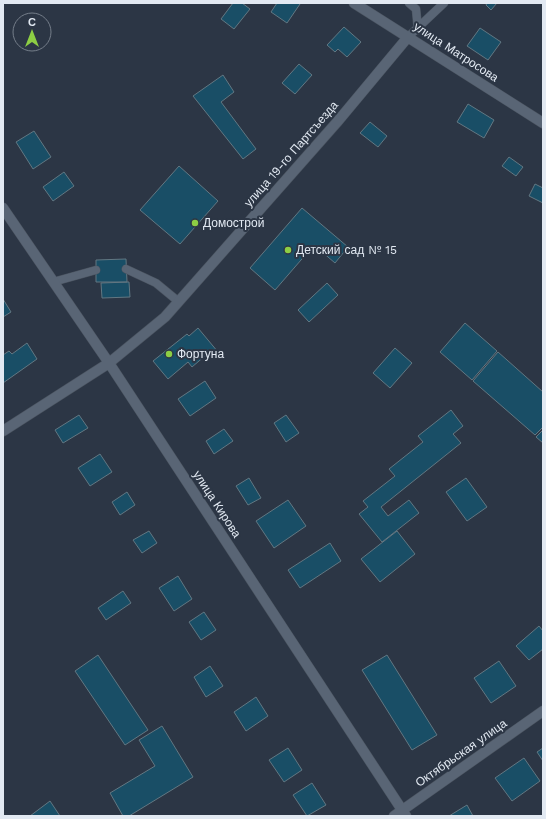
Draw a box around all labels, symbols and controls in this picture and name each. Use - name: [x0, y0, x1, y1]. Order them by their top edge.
- north arrow: [12, 12, 52, 52]
- text: С: [28, 16, 36, 29]
- street label: улица Матросова: [411, 19, 501, 85]
- street label: улица 19-го Партсъезда: [241, 98, 341, 210]
- place label: Домострой: [203, 216, 264, 230]
- marker: Домострой: [190, 218, 200, 228]
- place label: Детский сад № 15: [296, 243, 397, 257]
- marker: Детский сад № 15: [283, 245, 293, 255]
- place label: Фортуна: [177, 347, 224, 361]
- marker: Фортуна: [164, 349, 174, 359]
- street label: улица Кирова: [190, 468, 244, 540]
- street label: Октябрьская улица: [413, 716, 510, 790]

